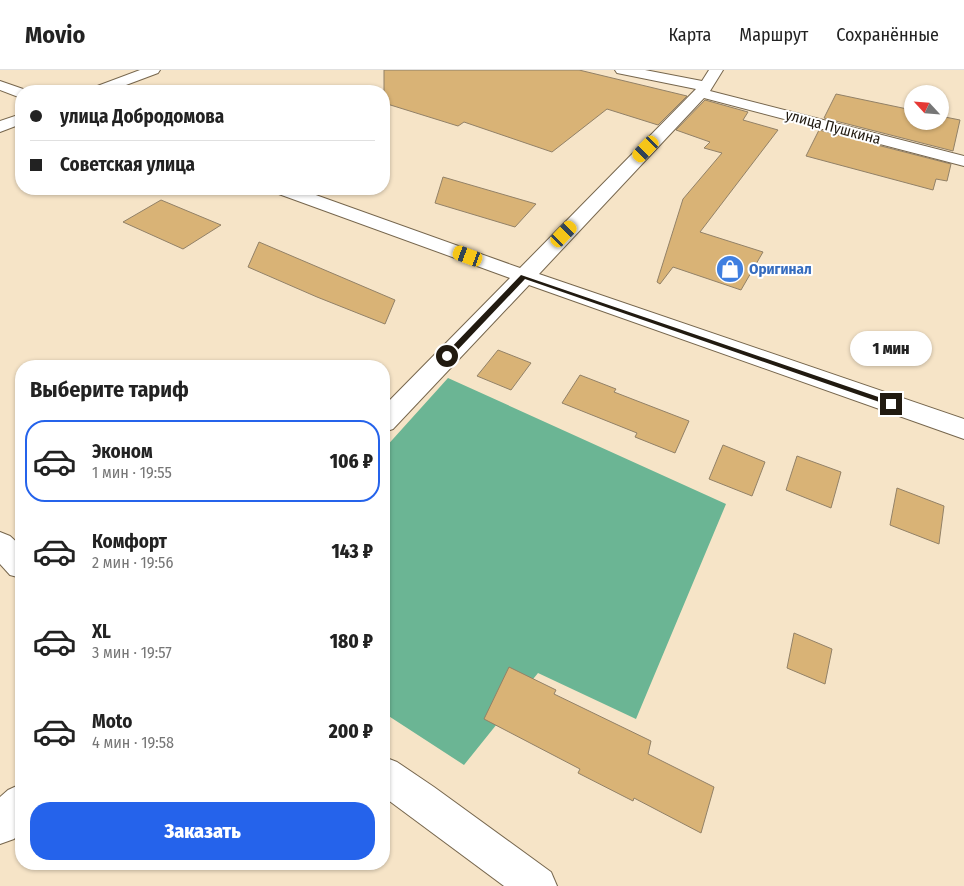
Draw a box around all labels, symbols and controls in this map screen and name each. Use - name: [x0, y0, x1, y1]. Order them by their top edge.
- text: Movio: [25, 21, 85, 49]
- text: Карта: [668, 24, 711, 46]
- text: Маршрут: [739, 24, 808, 46]
- text: Сохранённые: [836, 24, 939, 46]
- north arrow: [904, 85, 949, 130]
- map controls: [904, 85, 949, 130]
- text: улица Добродомова: [60, 105, 224, 128]
- street label: улица Пушкина: [783, 106, 883, 148]
- car: [630, 133, 661, 165]
- text: Советская улица: [60, 153, 195, 176]
- car: [548, 218, 579, 250]
- car: [451, 244, 484, 268]
- shop icon: Оригинал: [715, 254, 745, 284]
- place label: Оригинал: [749, 260, 812, 278]
- callout: 1 мин: [850, 332, 932, 366]
- text: 1 мин: [873, 339, 909, 358]
- route start: [436, 345, 458, 367]
- text: Выберите тариф: [30, 376, 189, 403]
- route end: [880, 393, 902, 415]
- icon: car: [32, 439, 77, 484]
- text: Эконом: [92, 440, 153, 463]
- text: 106 ₽: [330, 450, 373, 473]
- text: 1 мин · 19:55: [92, 463, 172, 482]
- icon: car: [32, 529, 77, 574]
- text: Комфорт: [92, 530, 167, 553]
- text: 143 ₽: [332, 540, 373, 563]
- text: 2 мин · 19:56: [92, 553, 173, 572]
- icon: car: [32, 619, 77, 664]
- text: XL: [92, 620, 111, 643]
- text: 180 ₽: [330, 630, 373, 653]
- text: 3 мин · 19:57: [92, 643, 172, 662]
- icon: car: [32, 709, 77, 754]
- text: Moto: [92, 710, 132, 733]
- text: 200 ₽: [329, 720, 373, 743]
- text: 4 мин · 19:58: [92, 733, 174, 752]
- button: Заказать: [30, 802, 375, 860]

